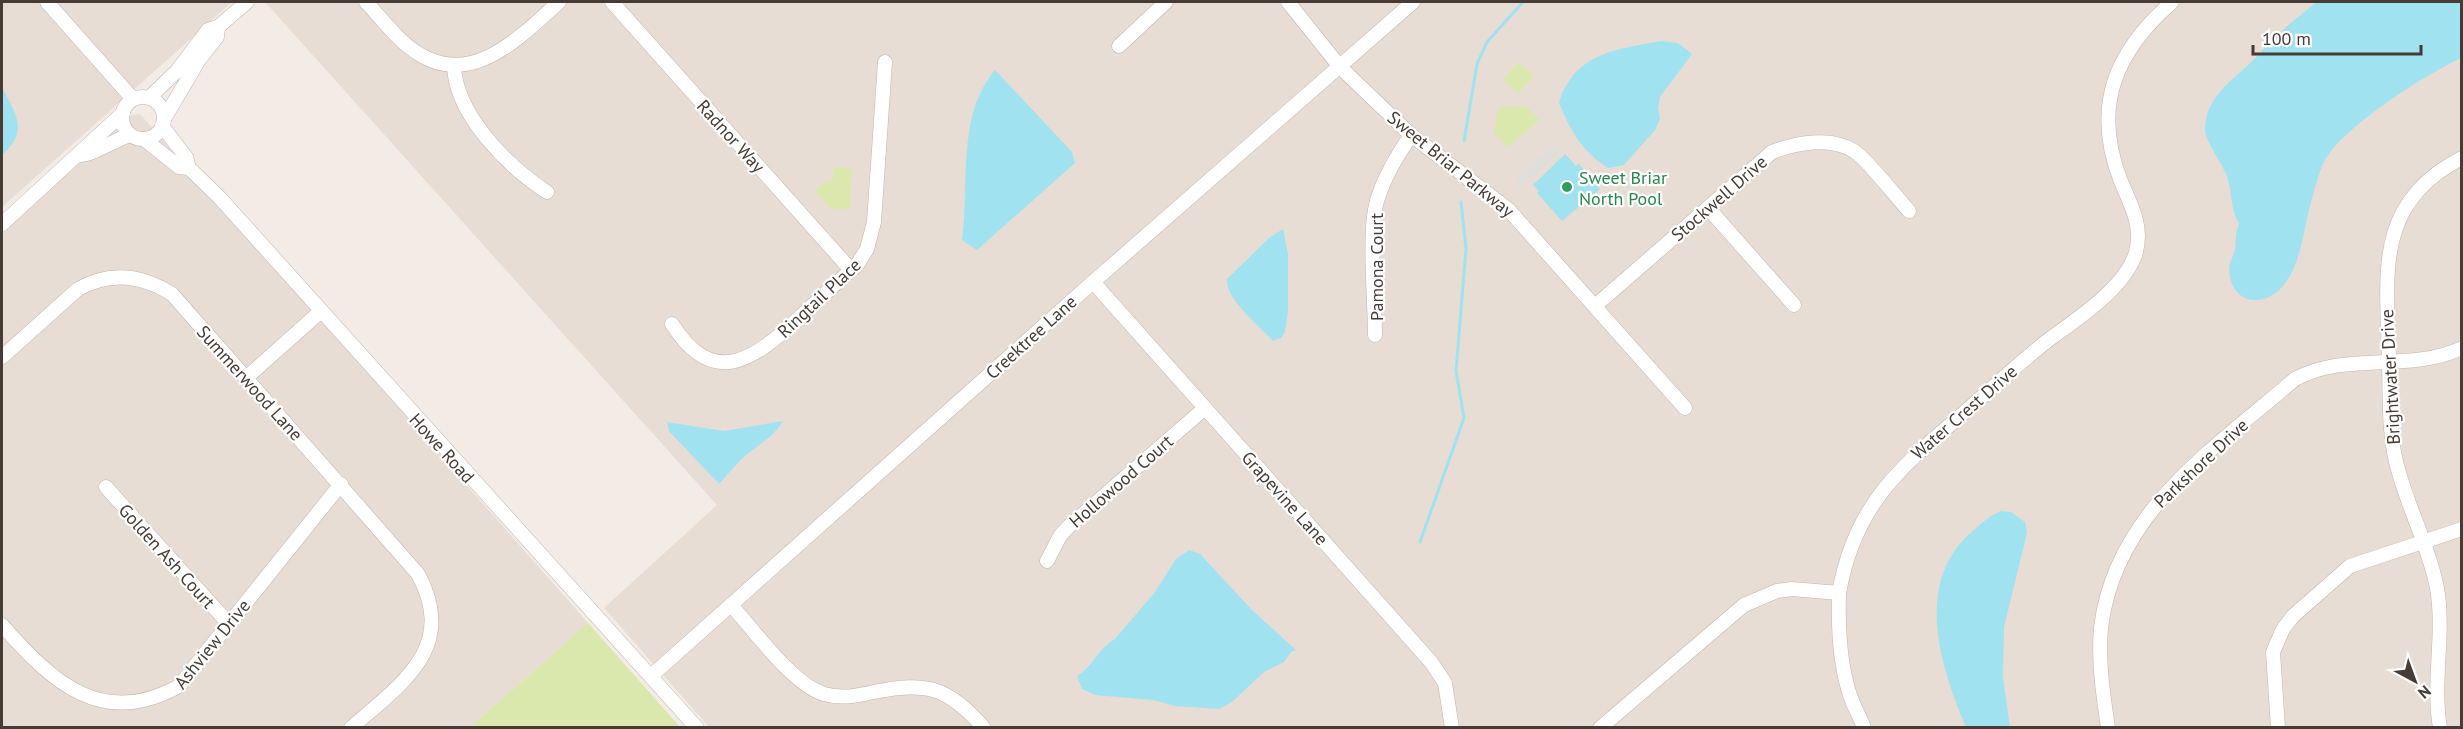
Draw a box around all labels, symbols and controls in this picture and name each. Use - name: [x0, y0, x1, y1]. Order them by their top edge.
- scale bar: [2253, 18, 2421, 56]
- text: 100 m: [2262, 27, 2311, 50]
- street label: Radnor Way: [692, 95, 770, 178]
- street label: Sweet Briar Parkway: [1383, 106, 1520, 223]
- street label: Stockwell Drive: [1666, 150, 1772, 246]
- place label: Sweet Briar North Pool: [1579, 166, 1667, 210]
- marker: Sweet Briar North Pool: [1560, 180, 1574, 194]
- street label: Pamona Court: [1365, 213, 1388, 321]
- street label: Ringtail Place: [772, 253, 866, 343]
- street label: Creektree Lane: [981, 290, 1081, 384]
- street label: Brightwater Drive: [2375, 309, 2405, 445]
- street label: Summerwood Lane: [192, 321, 308, 445]
- street label: Water Crest Drive: [1906, 360, 2022, 464]
- street label: Howe Road: [404, 408, 480, 488]
- street label: Parkshore Drive: [2149, 413, 2253, 513]
- street label: Hollowood Court: [1064, 430, 1178, 532]
- street label: Grapevine Lane: [1237, 446, 1333, 550]
- street label: Golden Ash Court: [114, 499, 220, 613]
- street label: Ashview Drive: [169, 595, 255, 693]
- north arrow: [2385, 651, 2445, 711]
- text: N: [2414, 681, 2435, 703]

